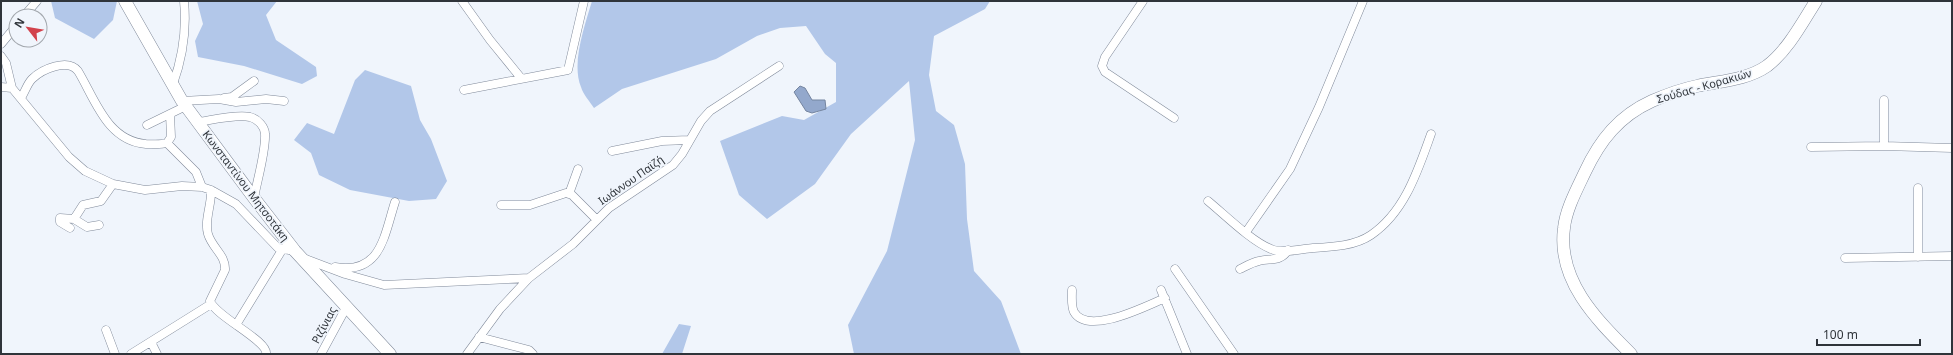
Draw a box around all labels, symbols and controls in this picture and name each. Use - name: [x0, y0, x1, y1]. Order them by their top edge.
- north arrow: [8, 8, 48, 48]
- text: N: [10, 15, 28, 30]
- street label: Σούδας - Κορακιών: [1655, 65, 1753, 106]
- street label: Κωνσταντίνου Μητσοτάκη: [200, 127, 293, 244]
- street label: Ιωάννου Παϊζή: [595, 151, 666, 208]
- street label: Ριζίνιας: [308, 304, 340, 346]
- scale bar: [1817, 321, 1920, 347]
- text: 100 m: [1823, 326, 1858, 343]

